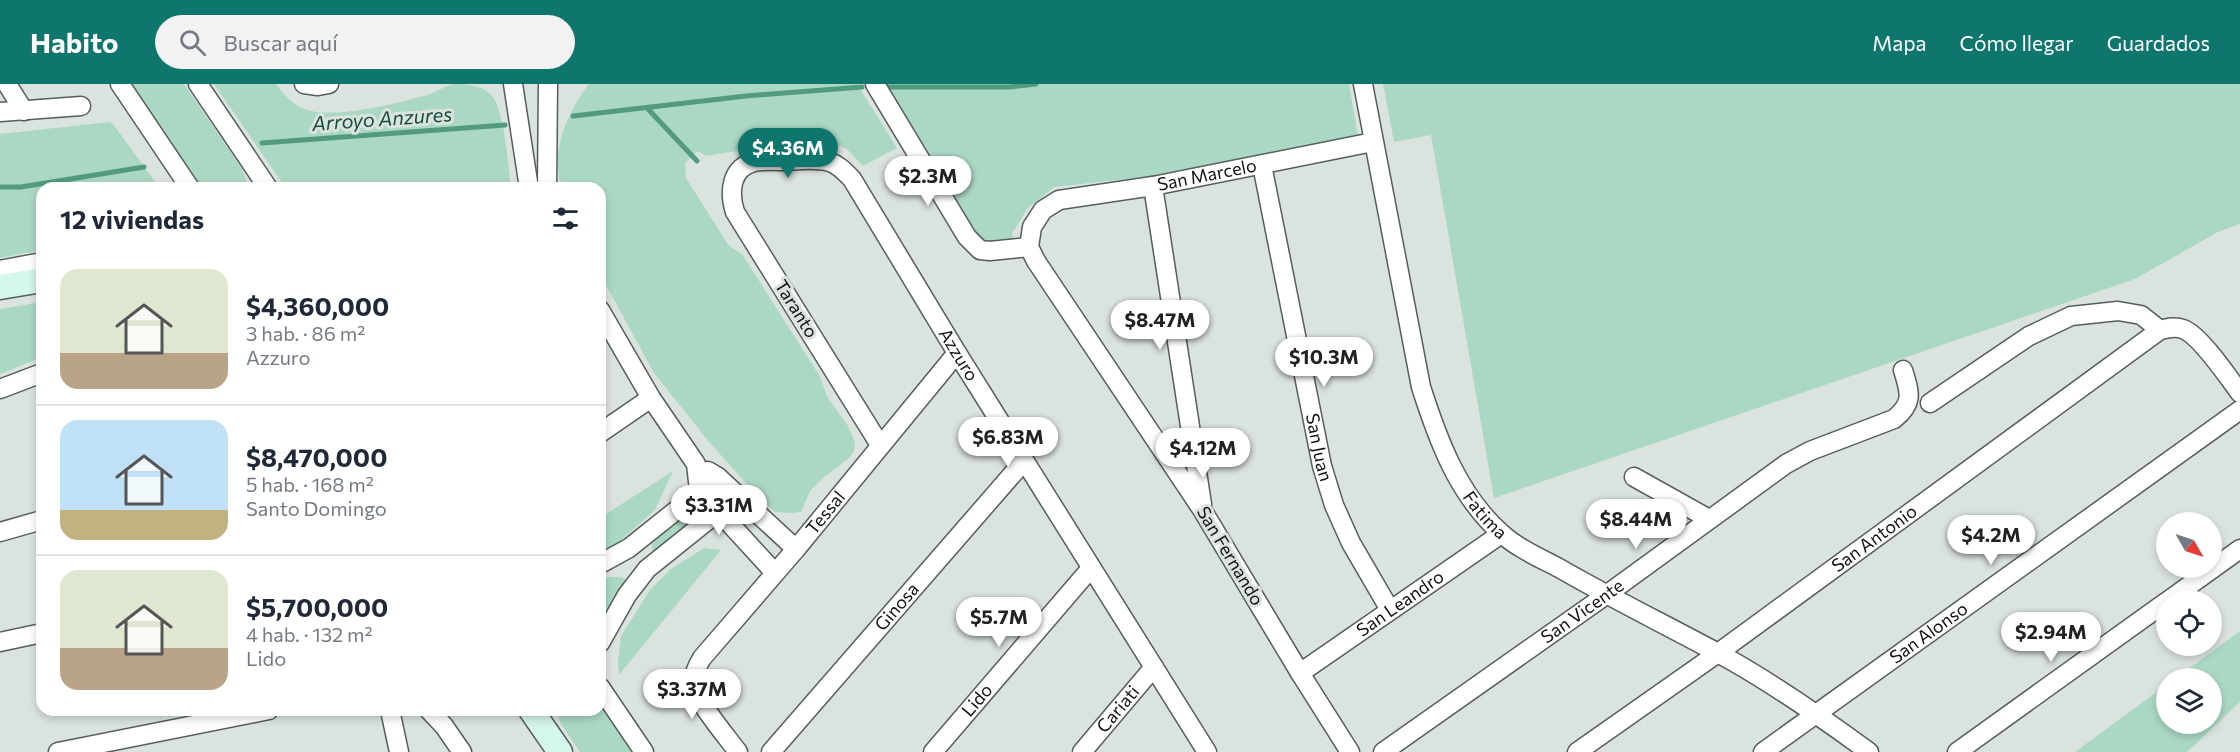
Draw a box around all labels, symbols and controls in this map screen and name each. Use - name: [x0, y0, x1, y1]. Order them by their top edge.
- search box: [155, 15, 575, 69]
- text: Habito: [30, 25, 119, 59]
- icon: search: [176, 26, 209, 59]
- text: Buscar aquí: [224, 29, 338, 56]
- text: Mapa: [1872, 30, 1927, 55]
- text: Cómo llegar: [1960, 30, 2074, 55]
- text: Guardados: [2107, 30, 2210, 55]
- water label: Arroyo Anzures: [310, 101, 453, 135]
- pin: $4.36M: [739, 128, 837, 179]
- text: $4.36M: [752, 135, 824, 159]
- street label: San Marcelo: [1155, 154, 1258, 195]
- pin: $2.3M: [886, 156, 970, 207]
- text: $2.3M: [898, 163, 958, 187]
- icon: filters: [549, 202, 582, 235]
- text: 12 viviendas: [60, 203, 204, 234]
- street label: Taranto: [771, 275, 823, 342]
- text: $4,360,000: [246, 290, 389, 321]
- icon: home: [108, 293, 180, 365]
- pin: $8.47M: [1111, 300, 1209, 351]
- text: $8.47M: [1125, 307, 1195, 331]
- text: 3 hab. · 86 m²: [246, 321, 365, 345]
- street label: Azzuro: [935, 324, 984, 385]
- pin: $10.3M: [1275, 337, 1373, 388]
- text: $10.3M: [1289, 344, 1359, 368]
- text: Azzuro: [246, 345, 310, 369]
- street label: San Juan: [1302, 411, 1338, 484]
- pin: $6.83M: [959, 417, 1057, 468]
- text: $6.83M: [972, 424, 1044, 448]
- pin: $4.12M: [1154, 428, 1252, 479]
- text: $4.12M: [1169, 435, 1237, 459]
- text: $8,470,000: [246, 441, 387, 472]
- icon: home: [108, 444, 180, 516]
- text: 5 hab. · 168 m²: [246, 472, 374, 496]
- pin: $3.31M: [670, 485, 768, 536]
- street label: Tessal: [801, 486, 849, 539]
- street label: Fatima: [1459, 487, 1512, 543]
- text: $3.31M: [685, 492, 753, 516]
- text: Santo Domingo: [246, 496, 387, 520]
- pin: $8.44M: [1587, 499, 1685, 550]
- street label: San Antonio: [1827, 499, 1921, 576]
- street label: San Fernando: [1193, 502, 1269, 609]
- text: $8.44M: [1600, 506, 1672, 530]
- north arrow: [2156, 512, 2222, 578]
- map controls: [2156, 512, 2222, 734]
- pin: $4.2M: [1949, 515, 2033, 566]
- text: $4.2M: [1961, 522, 2021, 546]
- street label: San Leandro: [1352, 565, 1448, 641]
- street label: San Vicente: [1536, 574, 1628, 647]
- street label: Ginosa: [869, 578, 923, 635]
- button: locate: [2156, 590, 2222, 656]
- text: $5,700,000: [246, 591, 388, 622]
- icon: home: [108, 594, 180, 666]
- pin: $5.7M: [957, 597, 1041, 648]
- street label: San Alonso: [1885, 597, 1972, 668]
- text: $5.7M: [970, 604, 1028, 628]
- pin: $2.94M: [2002, 612, 2100, 663]
- text: $2.94M: [2015, 619, 2087, 643]
- text: 4 hab. · 132 m²: [246, 622, 373, 646]
- text: Lido: [246, 646, 286, 670]
- button: layers: [2156, 668, 2222, 734]
- pin: $3.37M: [643, 669, 741, 720]
- text: $3.37M: [657, 676, 727, 700]
- street label: Lido: [956, 679, 997, 721]
- street label: Cariati: [1091, 681, 1144, 737]

